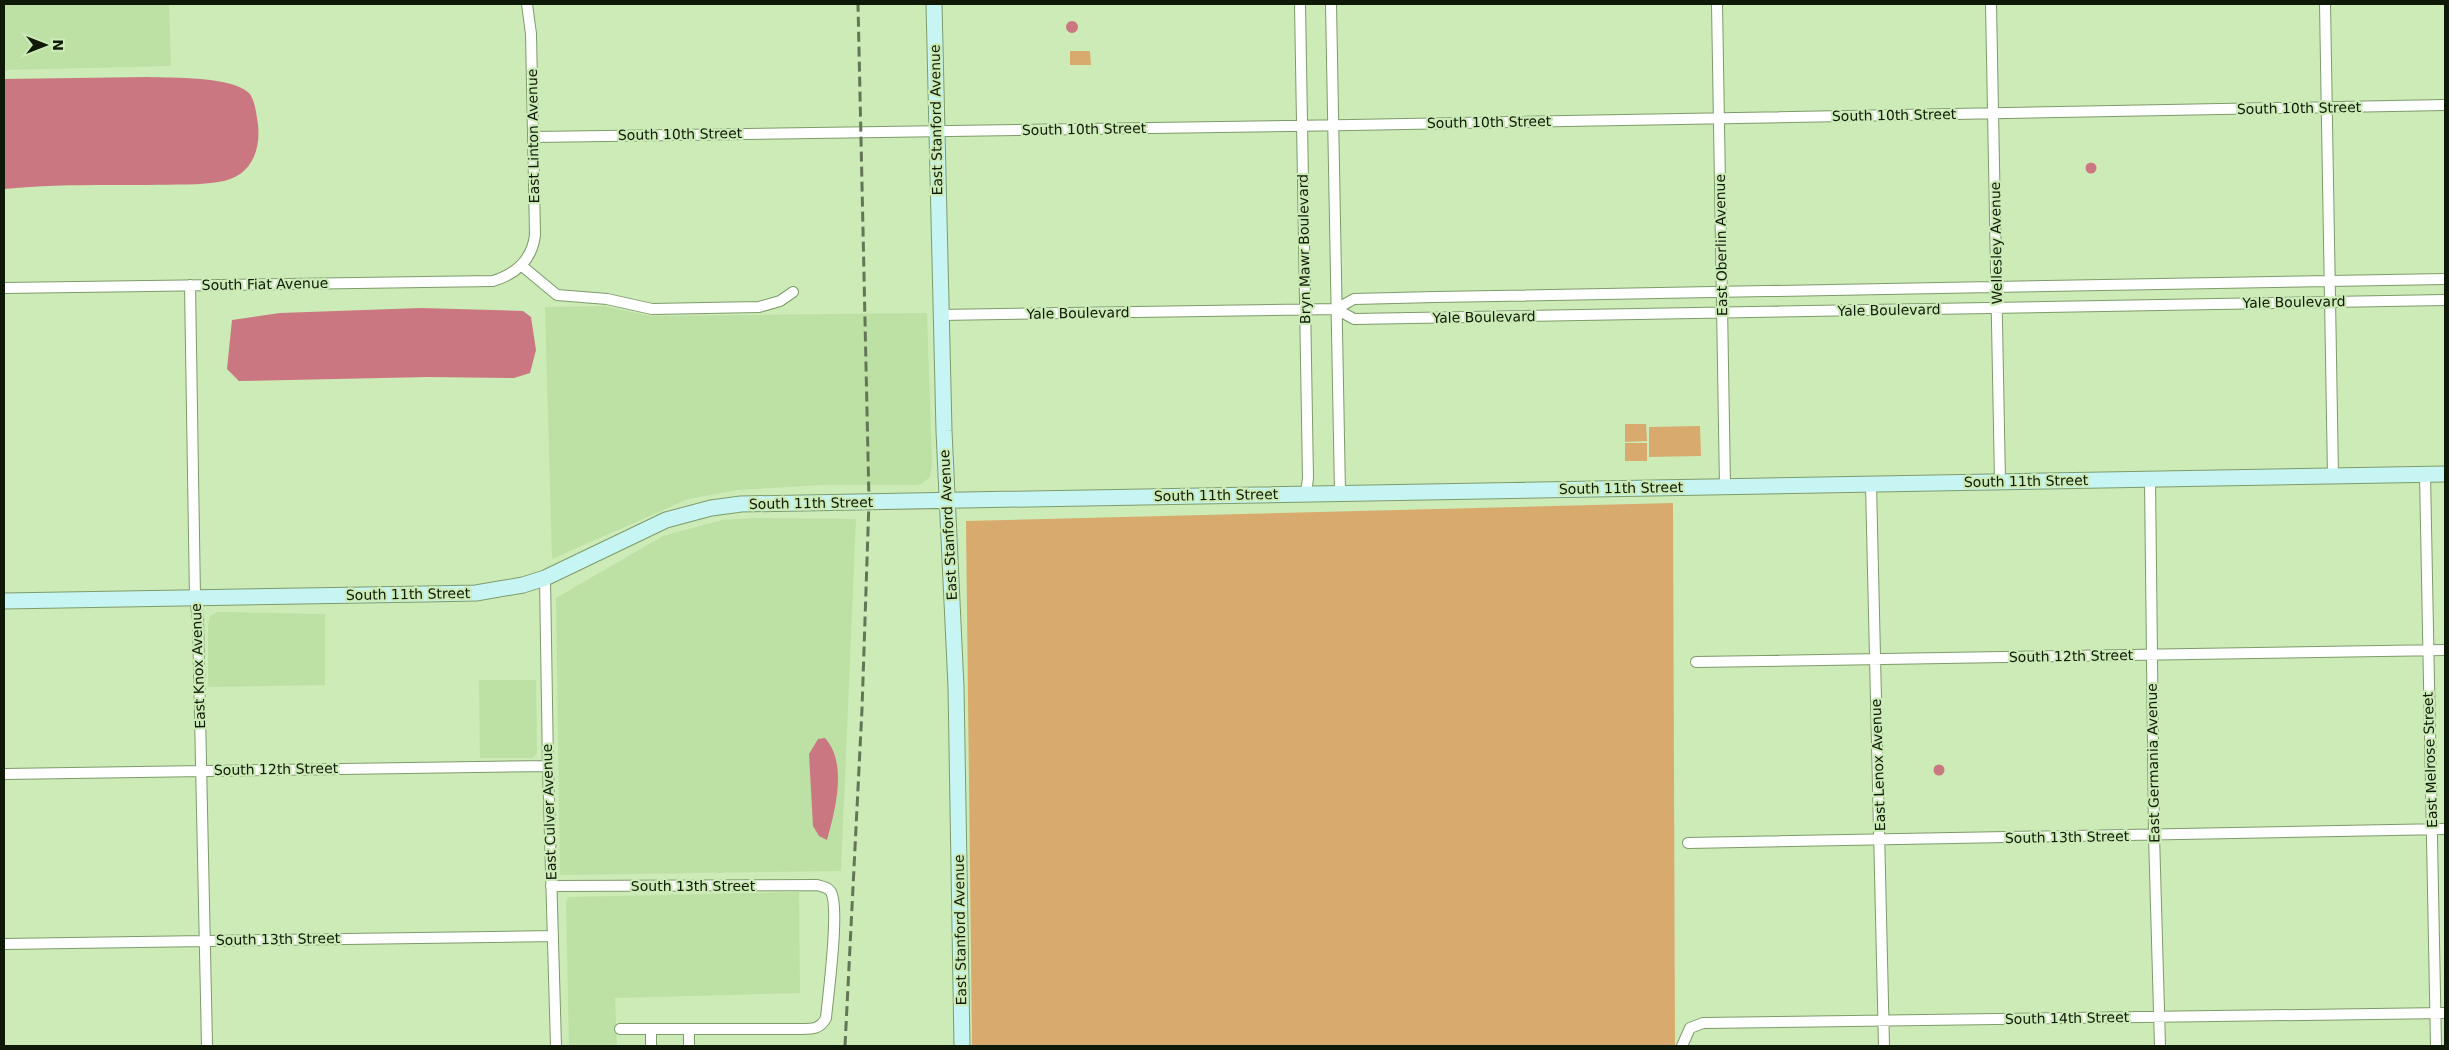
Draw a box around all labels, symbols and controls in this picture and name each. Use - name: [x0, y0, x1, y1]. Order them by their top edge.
- north arrow: [20, 20, 70, 70]
- text: N: [50, 39, 66, 51]
- street label: East Stanford Avenue: [927, 44, 945, 196]
- street label: East Linton Avenue: [524, 69, 542, 203]
- street label: South 10th Street: [2237, 99, 2362, 117]
- street label: South 10th Street: [1832, 106, 1957, 124]
- street label: South 10th Street: [1427, 113, 1552, 131]
- street label: South 10th Street: [1022, 120, 1147, 138]
- street label: South 10th Street: [618, 125, 743, 143]
- street label: Bryn Mawr Boulevard: [1295, 174, 1313, 324]
- street label: East Oberlin Avenue: [1712, 174, 1730, 316]
- street label: Wellesley Avenue: [1987, 182, 2005, 304]
- street label: South Fiat Avenue: [202, 275, 328, 293]
- street label: Yale Boulevard: [2241, 293, 2346, 311]
- street label: Yale Boulevard: [1836, 301, 1941, 319]
- street label: Yale Boulevard: [1025, 304, 1130, 322]
- street label: Yale Boulevard: [1431, 308, 1536, 326]
- street label: East Stanford Avenue: [936, 449, 960, 601]
- street label: South 11th Street: [1964, 472, 2089, 490]
- street label: South 11th Street: [1559, 479, 1684, 497]
- street label: South 11th Street: [1154, 486, 1279, 504]
- street label: South 11th Street: [749, 494, 874, 512]
- street label: South 11th Street: [346, 585, 471, 603]
- street label: East Knox Avenue: [188, 603, 208, 729]
- street label: South 12th Street: [2009, 647, 2134, 665]
- street label: East Germania Avenue: [2144, 683, 2162, 843]
- street label: East Melrose Street: [2420, 691, 2440, 828]
- street label: East Lenox Avenue: [1868, 698, 1888, 832]
- street label: East Culver Avenue: [539, 744, 559, 880]
- street label: South 12th Street: [214, 760, 339, 778]
- street label: South 13th Street: [2005, 828, 2130, 846]
- street label: East Stanford Avenue: [951, 854, 969, 1006]
- street label: South 13th Street: [631, 878, 756, 894]
- street label: South 13th Street: [216, 930, 341, 948]
- street label: South 14th Street: [2005, 1009, 2130, 1027]

